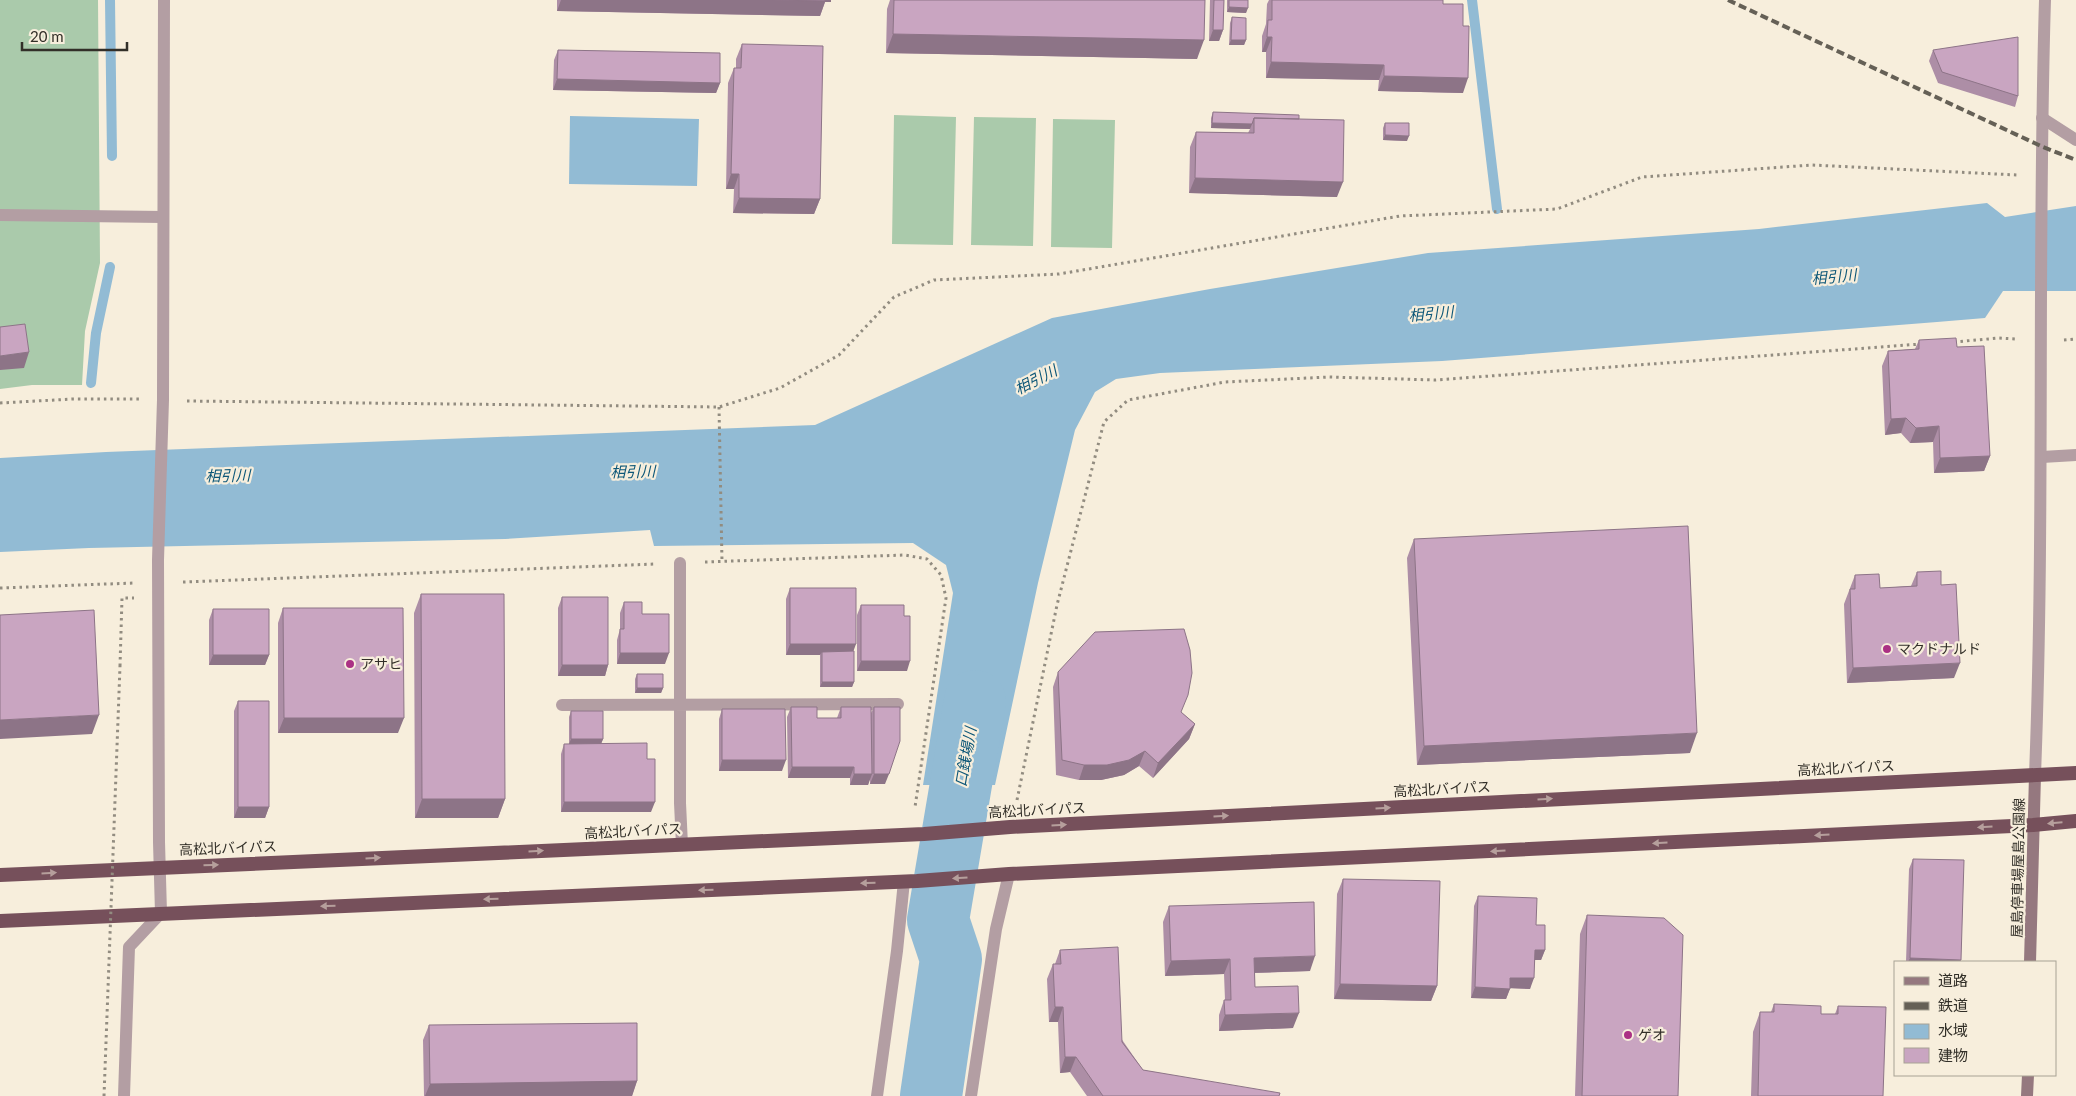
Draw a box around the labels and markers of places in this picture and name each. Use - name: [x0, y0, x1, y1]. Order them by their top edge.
- place label: マクドナルド: [1897, 640, 1981, 657]
- marker: マクドナルド: [1881, 643, 1893, 655]
- place label: アサヒ: [360, 655, 402, 672]
- marker: アサヒ: [344, 658, 356, 670]
- place label: ゲオ: [1638, 1026, 1666, 1043]
- marker: ゲオ: [1622, 1029, 1634, 1041]

